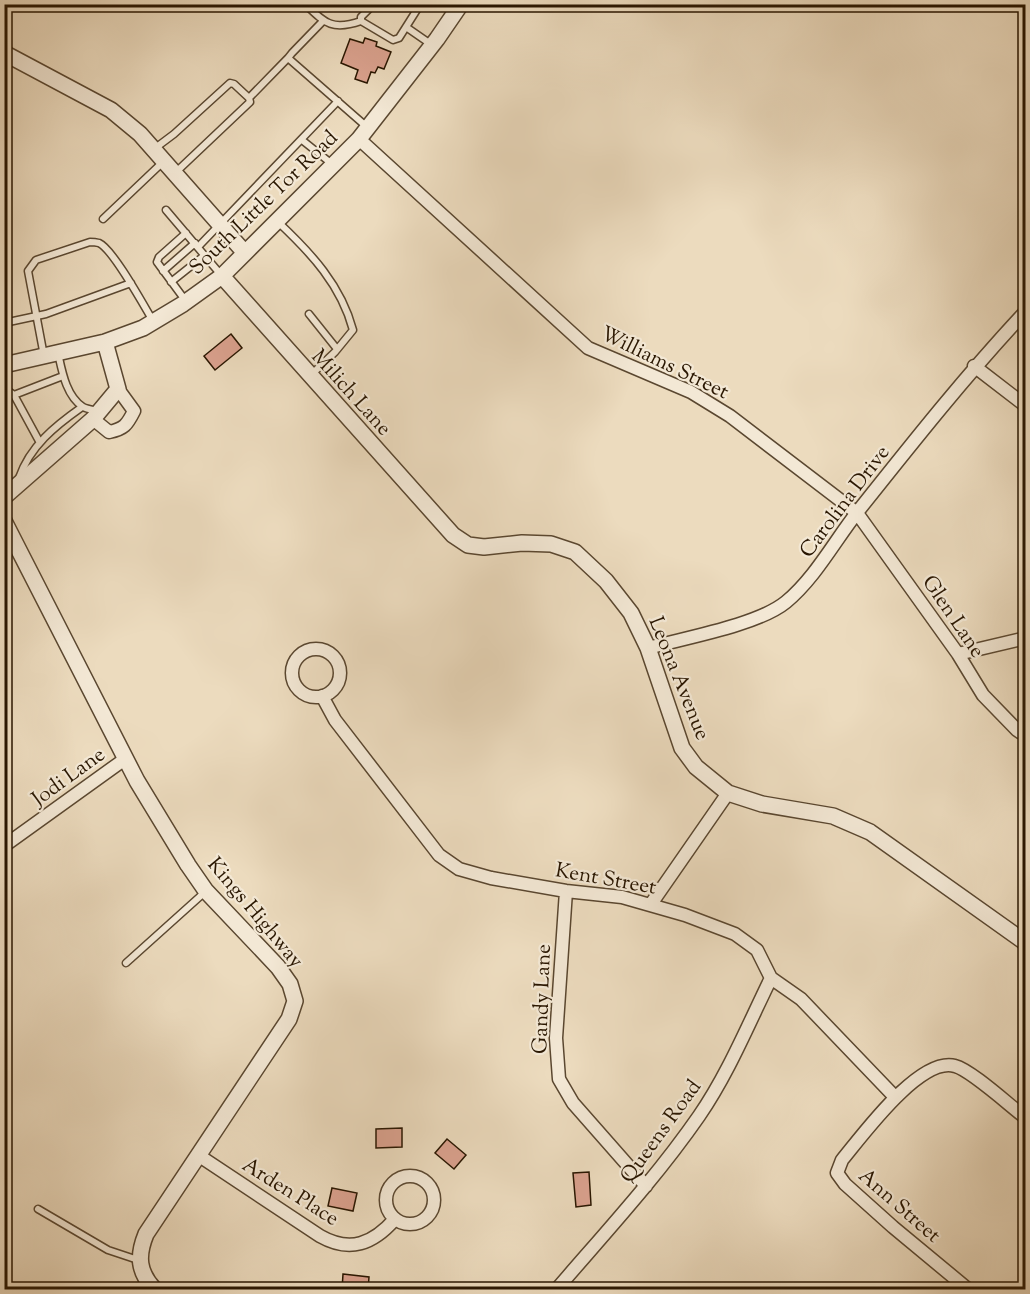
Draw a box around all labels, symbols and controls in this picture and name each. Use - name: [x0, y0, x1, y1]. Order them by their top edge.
- street label: South Little Tor Road: [183, 124, 346, 283]
- street label: Williams Street: [595, 320, 733, 408]
- street label: Milich Lane: [303, 343, 398, 443]
- street label: Carolina Drive: [793, 440, 898, 565]
- street label: Glen Lane: [914, 570, 991, 664]
- street label: Leona Avenue: [640, 613, 717, 745]
- street label: Jodi Lane: [25, 741, 112, 815]
- street label: Kings Highway: [199, 851, 310, 976]
- street label: Kent Street: [553, 856, 659, 904]
- street label: Gandy Lane: [526, 944, 560, 1055]
- street label: Queens Road: [614, 1074, 710, 1190]
- street label: Arden Place: [236, 1151, 344, 1234]
- street label: Ann Street: [851, 1162, 946, 1251]

